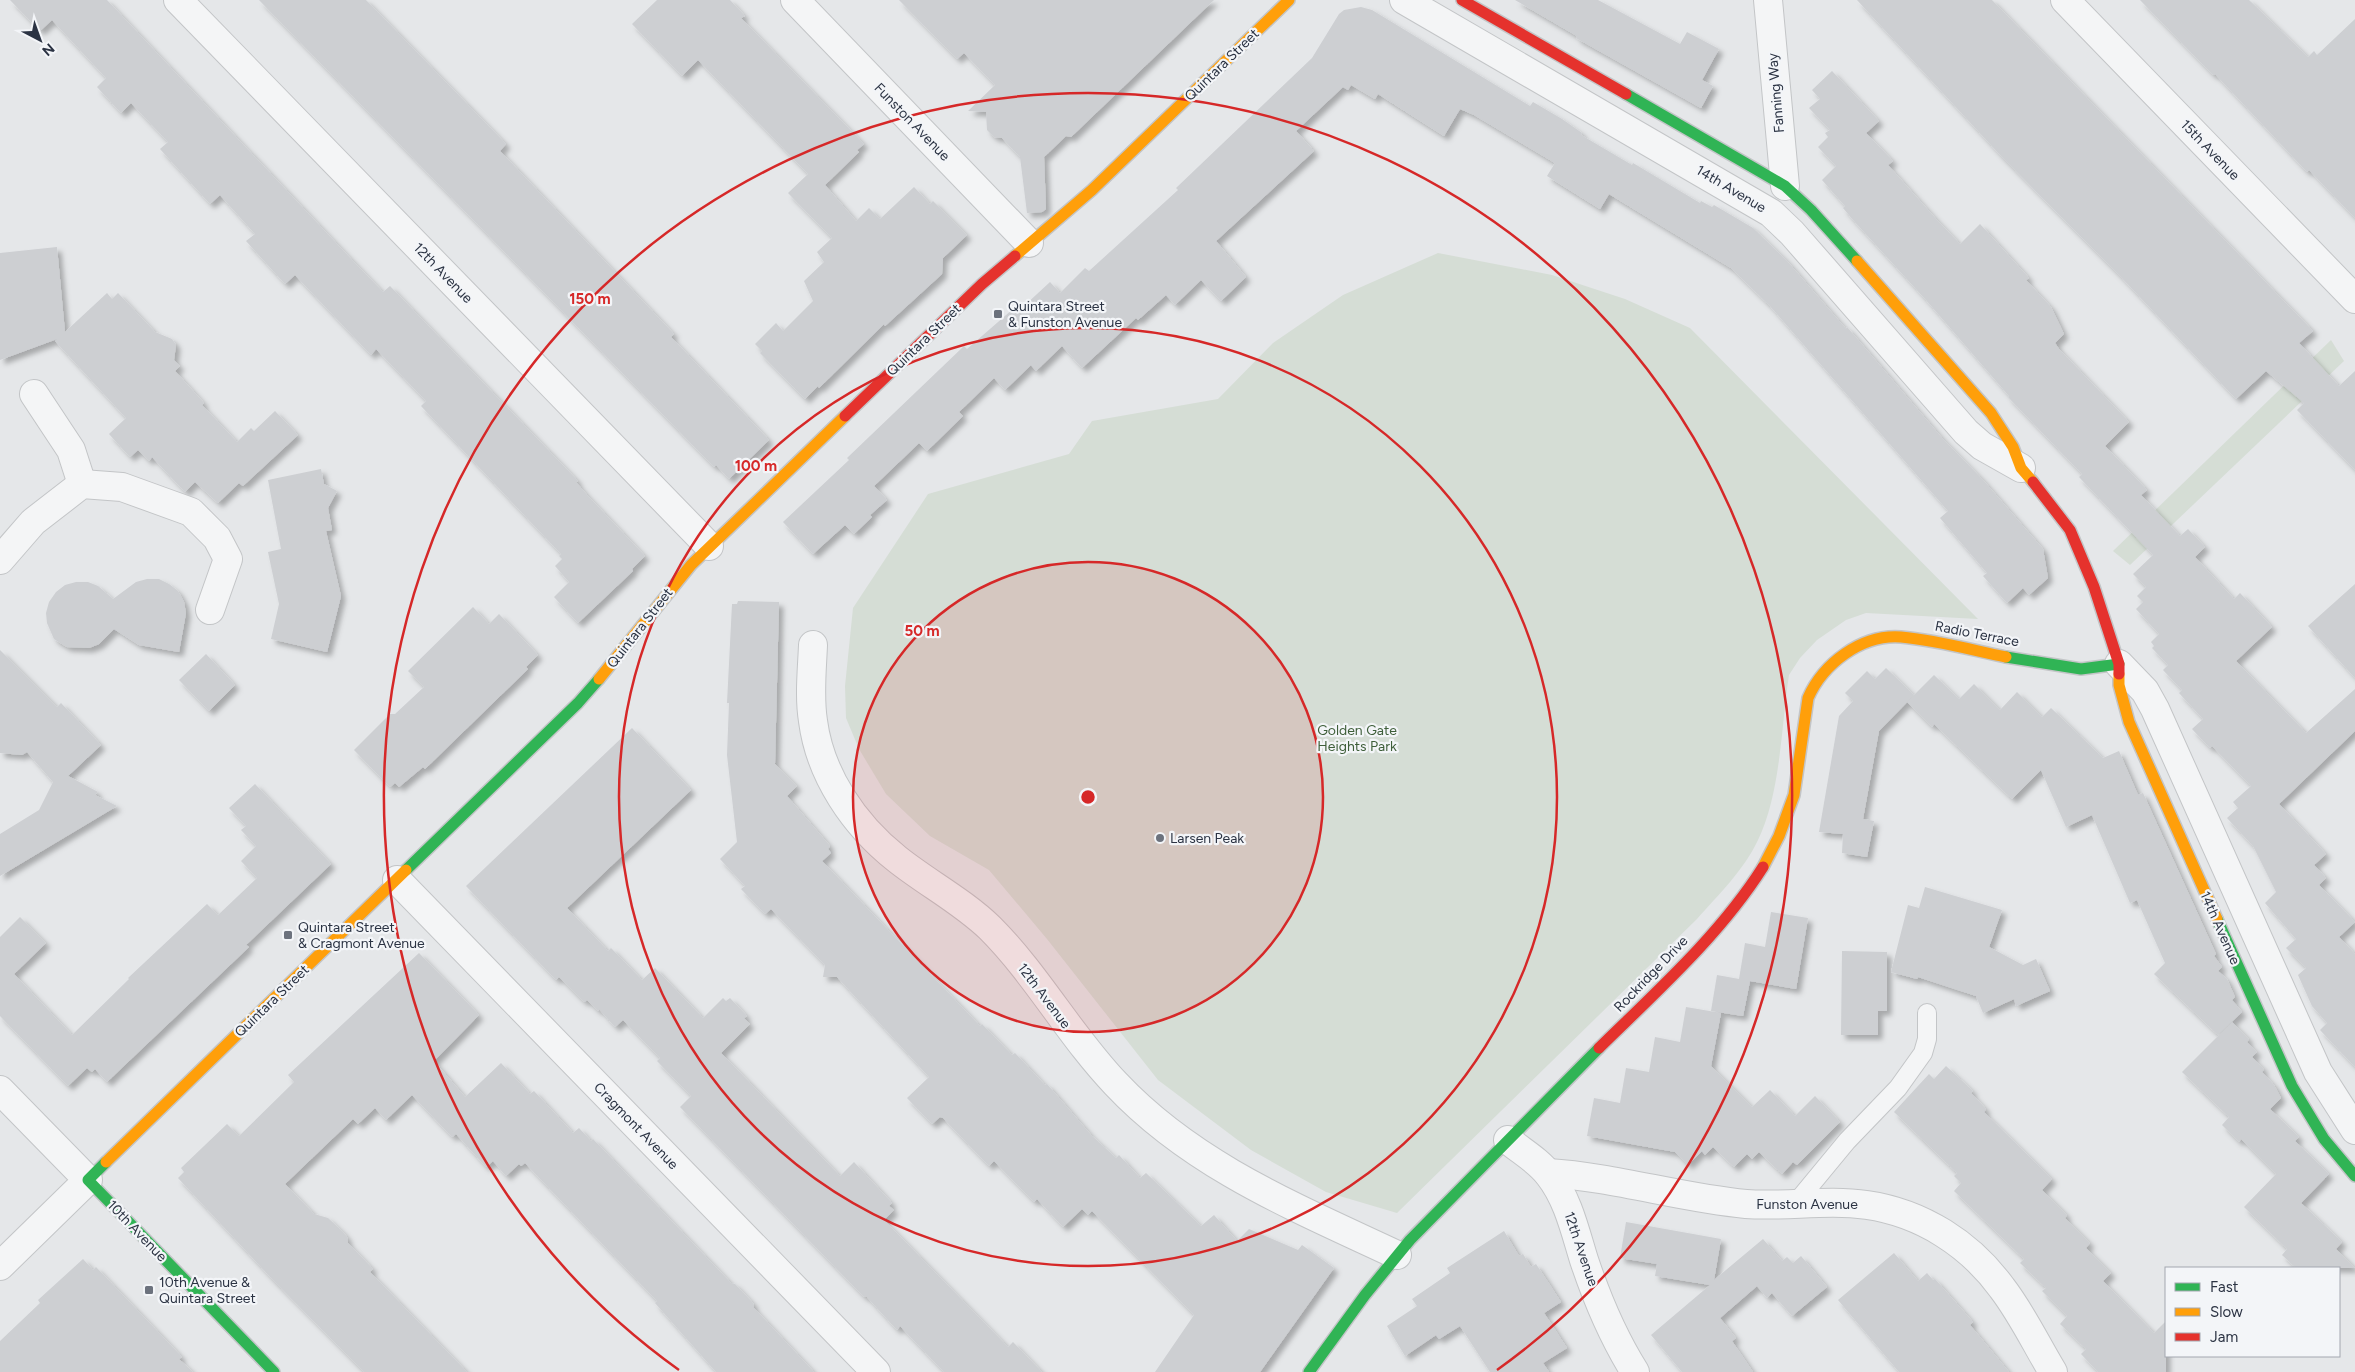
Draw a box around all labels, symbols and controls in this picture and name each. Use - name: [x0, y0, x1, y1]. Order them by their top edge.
- north arrow: [15, 15, 65, 65]
- street label: Quintara Street: [1181, 25, 1263, 105]
- text: N: [39, 39, 58, 59]
- street label: Fanning Way: [1764, 52, 1788, 134]
- street label: Funston Avenue: [871, 80, 954, 165]
- street label: 15th Avenue: [2177, 116, 2243, 184]
- street label: 14th Avenue: [1693, 162, 1769, 217]
- street label: 12th Avenue: [410, 239, 476, 307]
- text: 150 m: [569, 290, 611, 308]
- place label: Quintara Street & Funston Avenue: [1008, 298, 1122, 331]
- street label: Quintara Street: [883, 300, 965, 380]
- marker: Quintara Street & Funston Avenue: [992, 308, 1004, 320]
- text: 100 m: [735, 457, 777, 475]
- street label: Quintara Street: [604, 585, 676, 671]
- street label: Radio Terrace: [1934, 618, 2021, 651]
- text: 50 m: [904, 622, 940, 640]
- park label: Golden Gate Heights Park: [1317, 722, 1397, 755]
- centre of rings: [1079, 788, 1097, 806]
- place label: Larsen Peak: [1170, 830, 1244, 847]
- marker: Larsen Peak: [1154, 832, 1166, 844]
- street label: 14th Avenue: [2196, 889, 2244, 968]
- place label: Quintara Street & Cragmont Avenue: [298, 919, 425, 952]
- marker: Quintara Street & Cragmont Avenue: [282, 929, 294, 941]
- street label: Rockridge Drive: [1610, 932, 1692, 1016]
- street label: 12th Avenue: [1014, 960, 1074, 1032]
- street label: Quintara Street: [231, 961, 313, 1041]
- street label: Cragmont Avenue: [590, 1079, 682, 1173]
- street label: Funston Avenue: [1756, 1196, 1858, 1213]
- street label: 10th Avenue: [104, 1197, 171, 1265]
- street label: 12th Avenue: [1560, 1210, 1602, 1289]
- legend: [2165, 1267, 2340, 1357]
- place label: 10th Avenue & Quintara Street: [159, 1274, 256, 1307]
- text: Fast: [2210, 1278, 2239, 1296]
- marker: 10th Avenue & Quintara Street: [143, 1284, 155, 1296]
- text: Slow: [2210, 1303, 2243, 1321]
- text: Jam: [2210, 1328, 2238, 1346]

